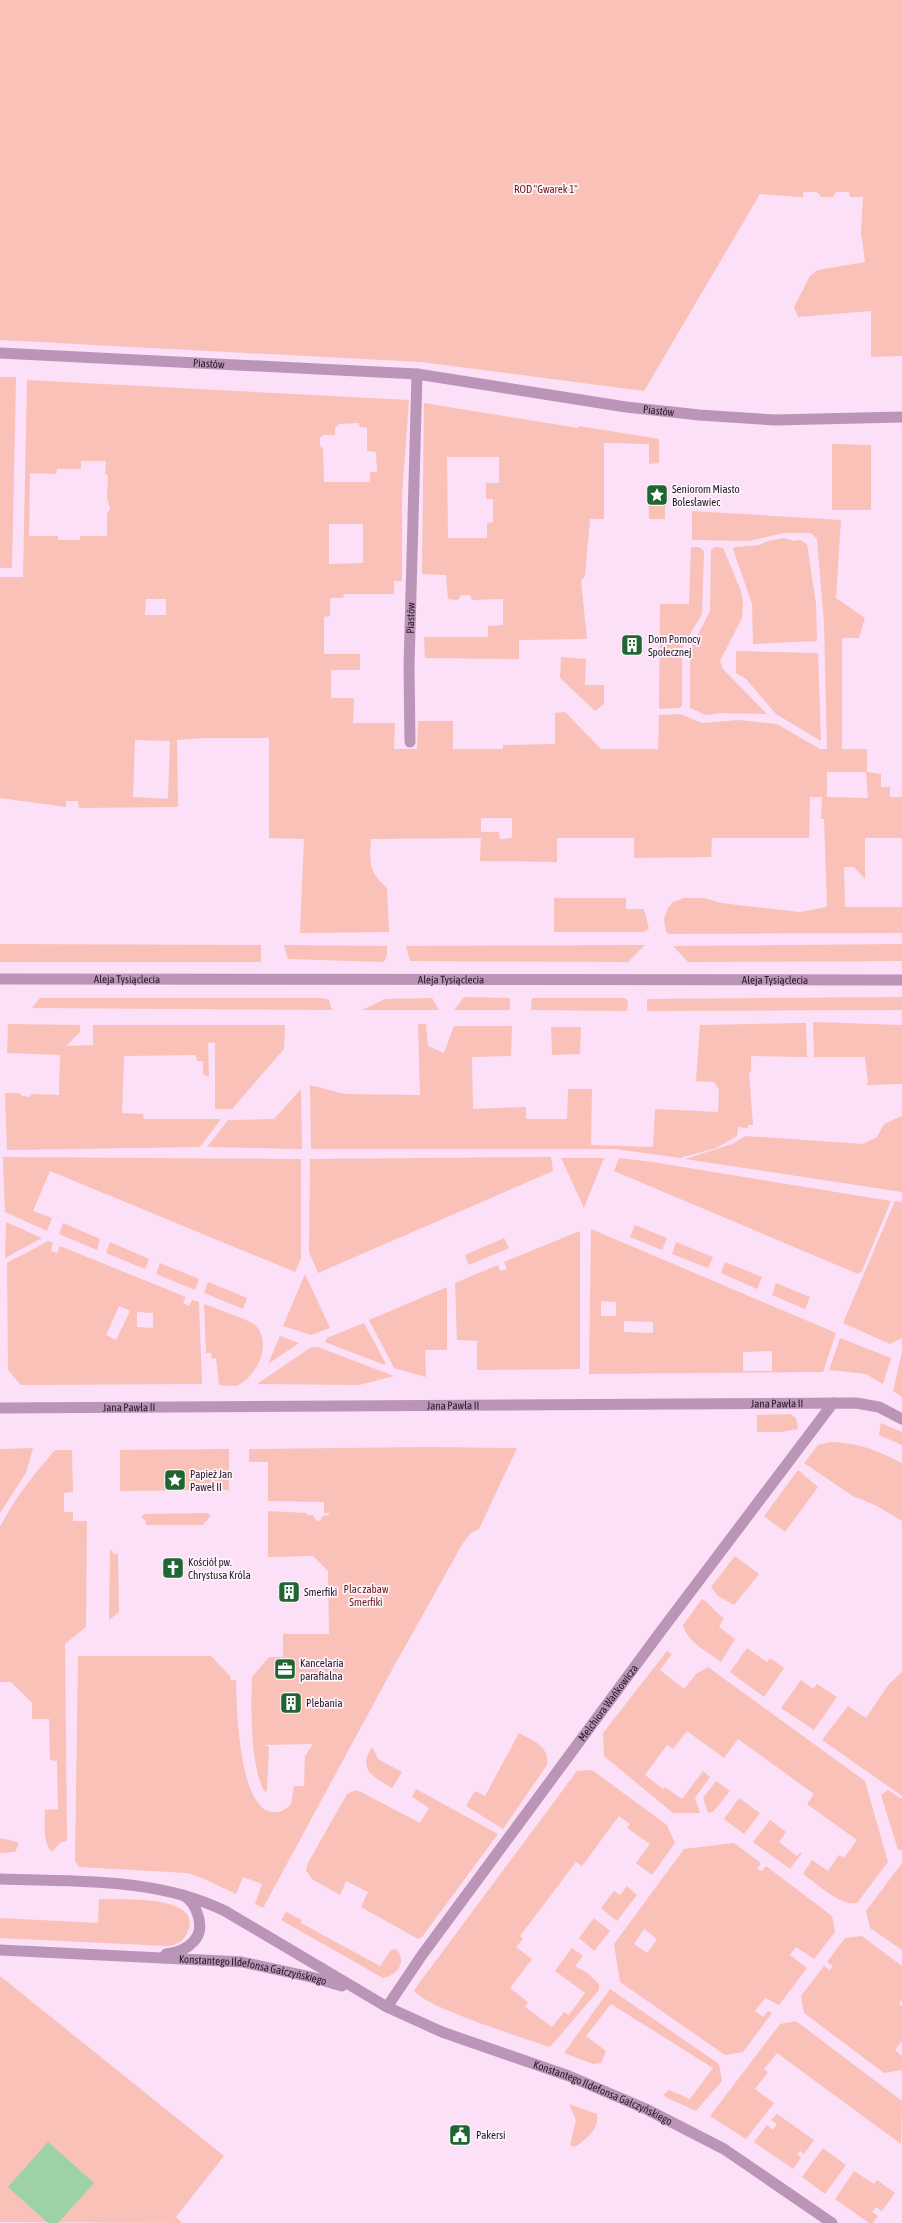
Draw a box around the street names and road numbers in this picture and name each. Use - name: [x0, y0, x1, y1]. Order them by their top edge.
- street label: Piastów: [193, 357, 225, 370]
- street label: Piastów: [642, 403, 675, 418]
- street label: Piastów: [404, 602, 417, 634]
- street label: Aleja Tysiąclecia: [94, 973, 160, 985]
- street label: Aleja Tysiąclecia: [418, 973, 484, 986]
- street label: Aleja Tysiąclecia: [742, 974, 808, 986]
- street label: Jana Pawła II: [751, 1397, 803, 1410]
- street label: Jana Pawła II: [427, 1399, 479, 1412]
- street label: Jana Pawła II: [103, 1401, 155, 1413]
- street label: Melchiora Wańkowicza: [576, 1662, 640, 1743]
- street label: Konstantego Ildefonsa Gałczyńskiego: [179, 1953, 328, 1987]
- street label: Konstantego Ildefonsa Gałczyńskiego: [532, 2058, 674, 2128]

